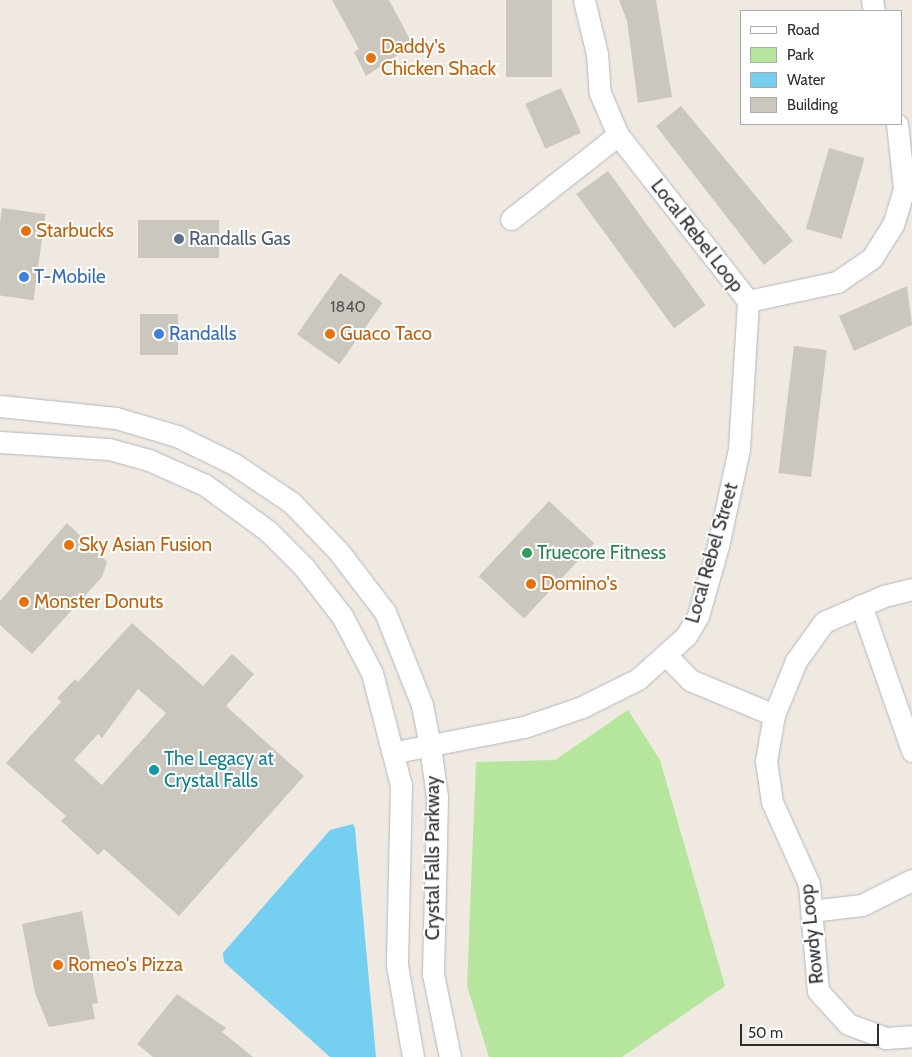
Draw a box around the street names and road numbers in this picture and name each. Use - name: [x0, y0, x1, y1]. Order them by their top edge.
- street label: Local Rebel Loop: [646, 175, 748, 297]
- street label: Local Rebel Street: [681, 480, 743, 626]
- street label: Crystal Falls Parkway: [422, 776, 444, 940]
- street label: Rowdy Loop: [795, 883, 829, 985]

